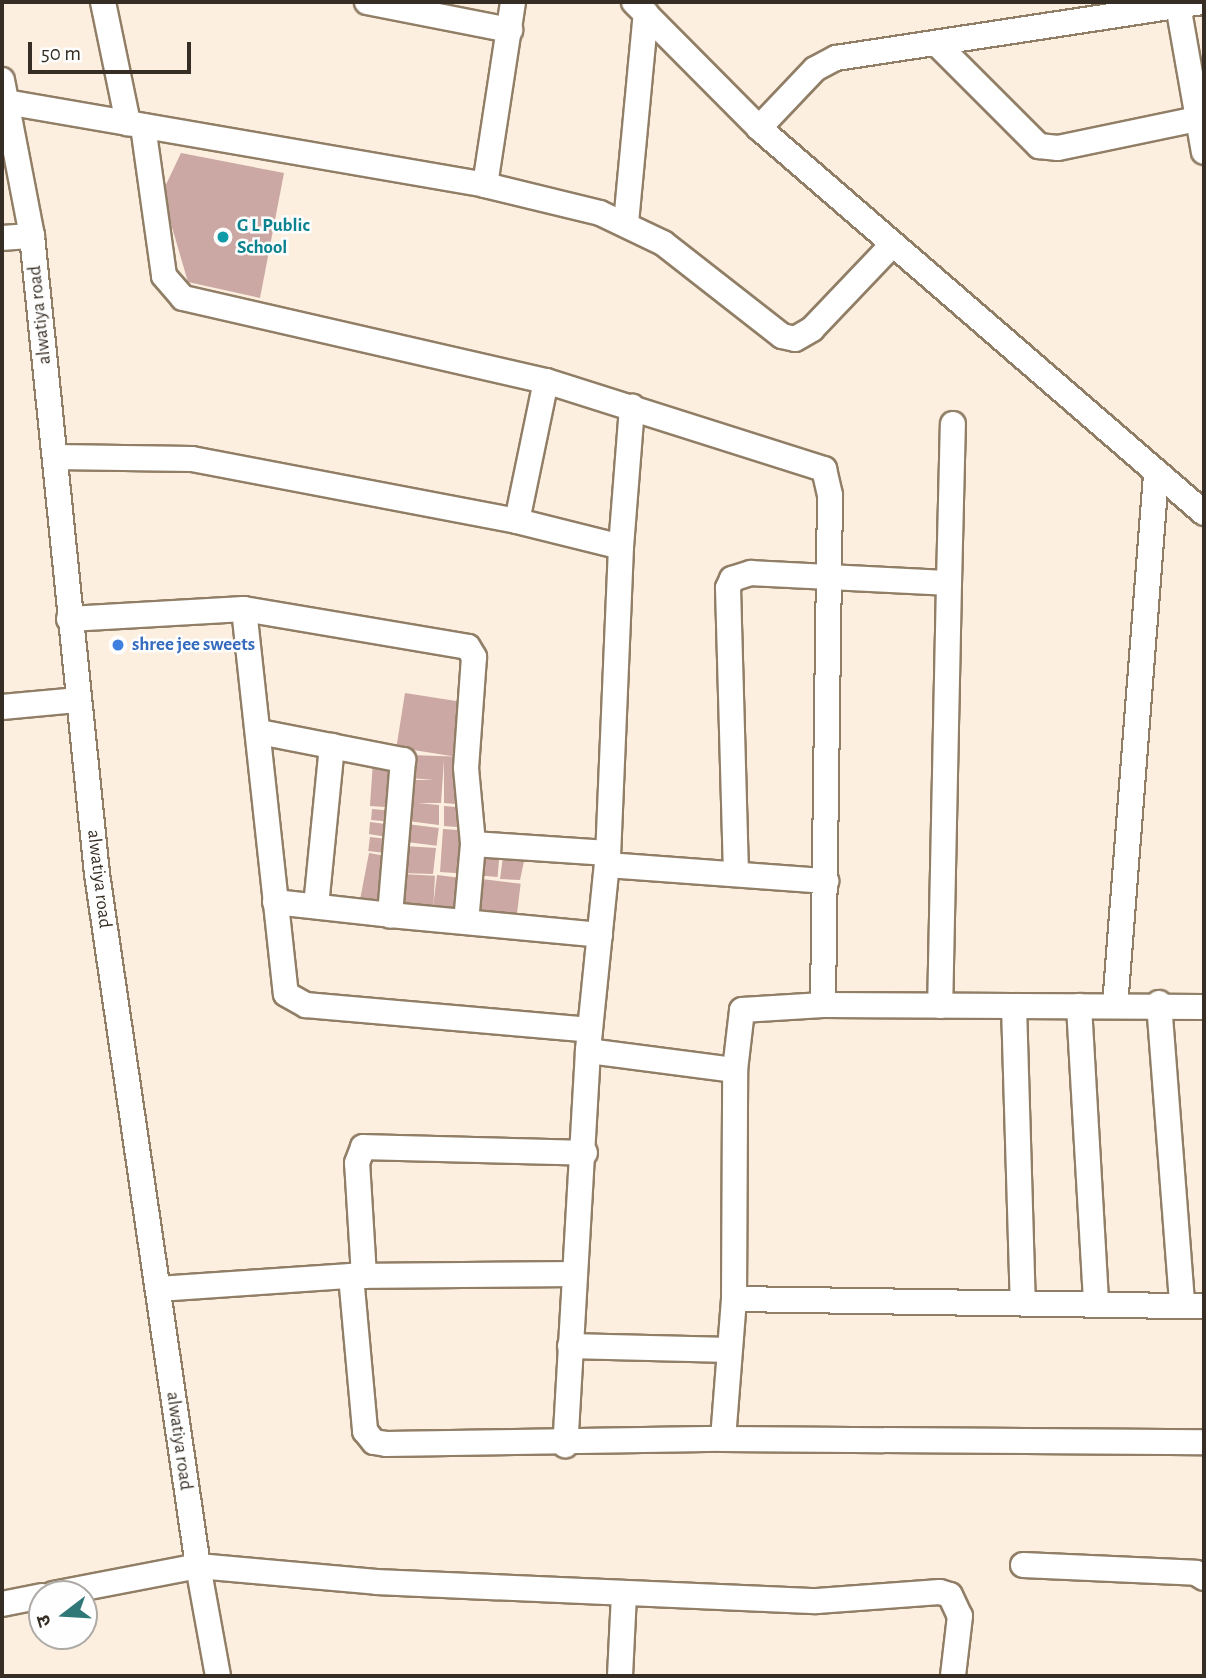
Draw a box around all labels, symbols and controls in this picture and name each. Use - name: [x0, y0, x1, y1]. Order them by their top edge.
- scale bar: [32, 28, 194, 72]
- text: 50 m: [41, 43, 81, 64]
- place label: G L Public School: [237, 215, 310, 259]
- marker: G L Public School: [215, 229, 231, 245]
- street label: alwatiya road: [23, 265, 57, 365]
- place label: shree jee sweets: [132, 634, 255, 656]
- marker: shree jee sweets: [110, 637, 126, 653]
- street label: alwatiya road: [82, 828, 116, 930]
- street label: alwatiya road: [161, 1390, 197, 1492]
- north arrow: [28, 1580, 98, 1650]
- text: उ: [34, 1613, 55, 1629]

